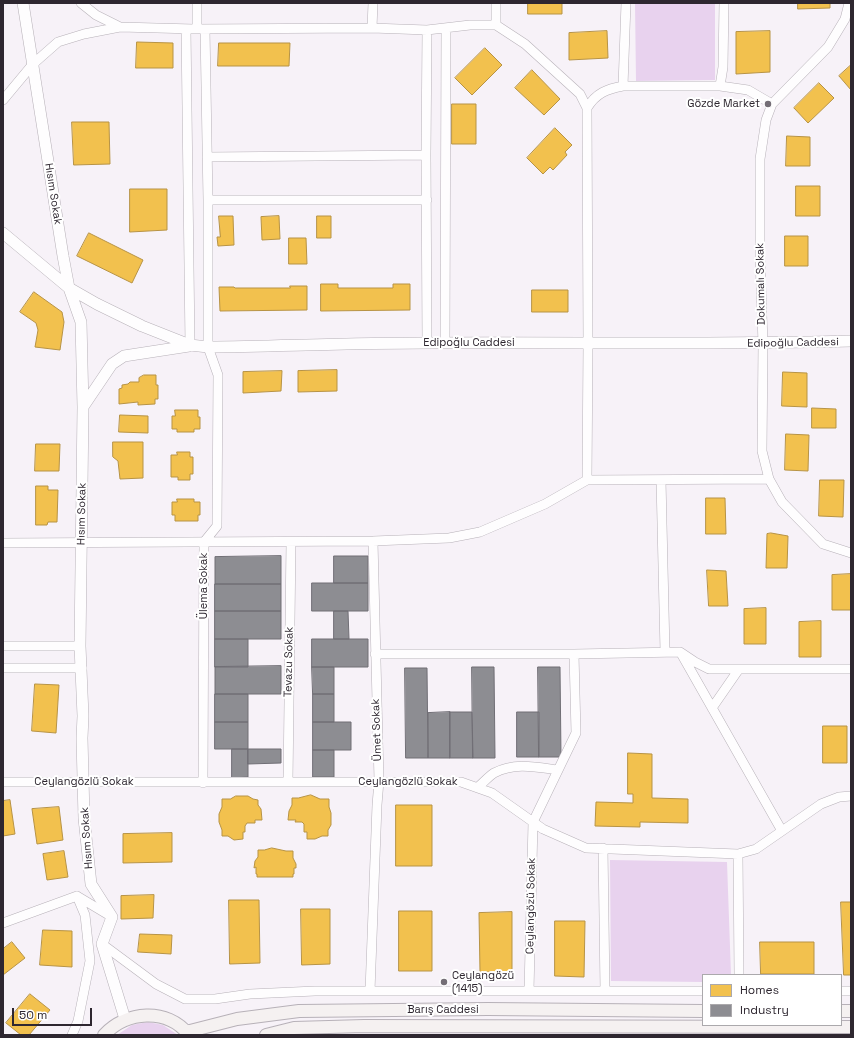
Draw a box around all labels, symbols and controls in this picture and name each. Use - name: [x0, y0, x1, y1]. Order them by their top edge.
- place label: Gözde Market: [687, 97, 760, 111]
- marker: Gözde Market: [763, 99, 773, 109]
- street label: Hısım Sokak: [42, 162, 64, 226]
- street label: Dokumalı Sokak: [754, 243, 768, 325]
- street label: Edipoğlu Caddesi: [423, 336, 515, 350]
- street label: Edipoğlu Caddesi: [747, 336, 839, 350]
- street label: Hısım Sokak: [75, 483, 89, 545]
- street label: Ülema Sokak: [197, 553, 211, 619]
- street label: Tevazu Sokak: [282, 627, 296, 697]
- street label: Ümet Sokak: [369, 699, 385, 761]
- street label: Ceylangözlü Sokak: [34, 775, 134, 789]
- street label: Ceylangözlü Sokak: [358, 775, 458, 789]
- street label: Hısım Sokak: [78, 806, 96, 870]
- street label: Ceylangözü Sokak: [524, 858, 538, 954]
- place label: Ceylangözü (1415): [452, 969, 514, 995]
- legend: [702, 974, 842, 1026]
- marker: Ceylangözü (1415): [439, 977, 449, 987]
- text: Homes: [740, 982, 779, 998]
- scale bar: [14, 1000, 94, 1026]
- text: Industry: [740, 1002, 789, 1018]
- street label: Barış Caddesi: [407, 1003, 479, 1017]
- text: 50 m: [19, 1007, 47, 1023]

